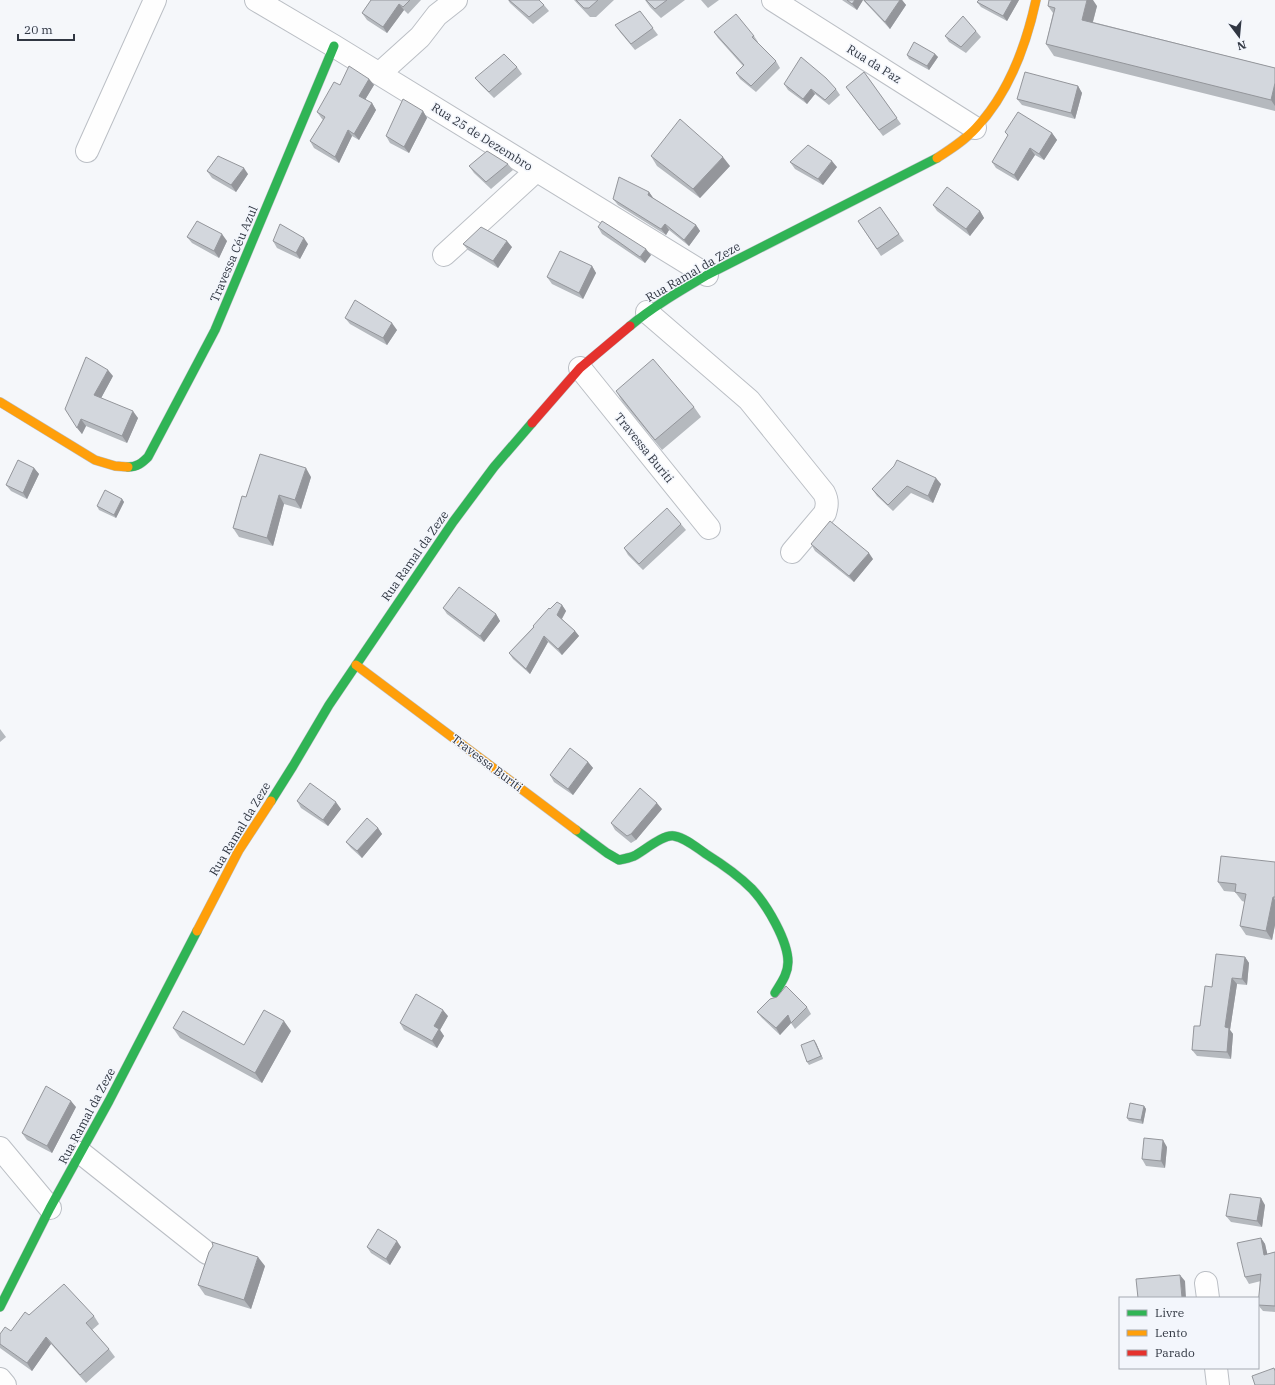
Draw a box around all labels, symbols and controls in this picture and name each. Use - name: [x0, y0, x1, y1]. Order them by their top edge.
- scale bar: [18, 16, 74, 42]
- north arrow: [1219, 16, 1259, 56]
- text: 20 m: [24, 22, 53, 37]
- text: N: [1235, 38, 1248, 54]
- street label: Rua da Paz: [844, 41, 904, 86]
- street label: Rua 25 de Dezembro: [429, 99, 536, 174]
- street label: Travessa Céu Azul: [207, 203, 261, 304]
- street label: Rua Ramal da Zeze: [643, 238, 743, 305]
- street label: Travessa Buriti: [612, 410, 677, 486]
- street label: Rua Ramal da Zeze: [378, 508, 451, 604]
- street label: Travessa Buriti: [449, 731, 526, 794]
- street label: Rua Ramal da Zeze: [206, 779, 273, 878]
- street label: Rua Ramal da Zeze: [55, 1065, 118, 1166]
- legend: [1119, 1297, 1259, 1369]
- text: Livre: [1155, 1305, 1184, 1320]
- text: Lento: [1155, 1325, 1187, 1340]
- text: Parado: [1155, 1345, 1195, 1360]

